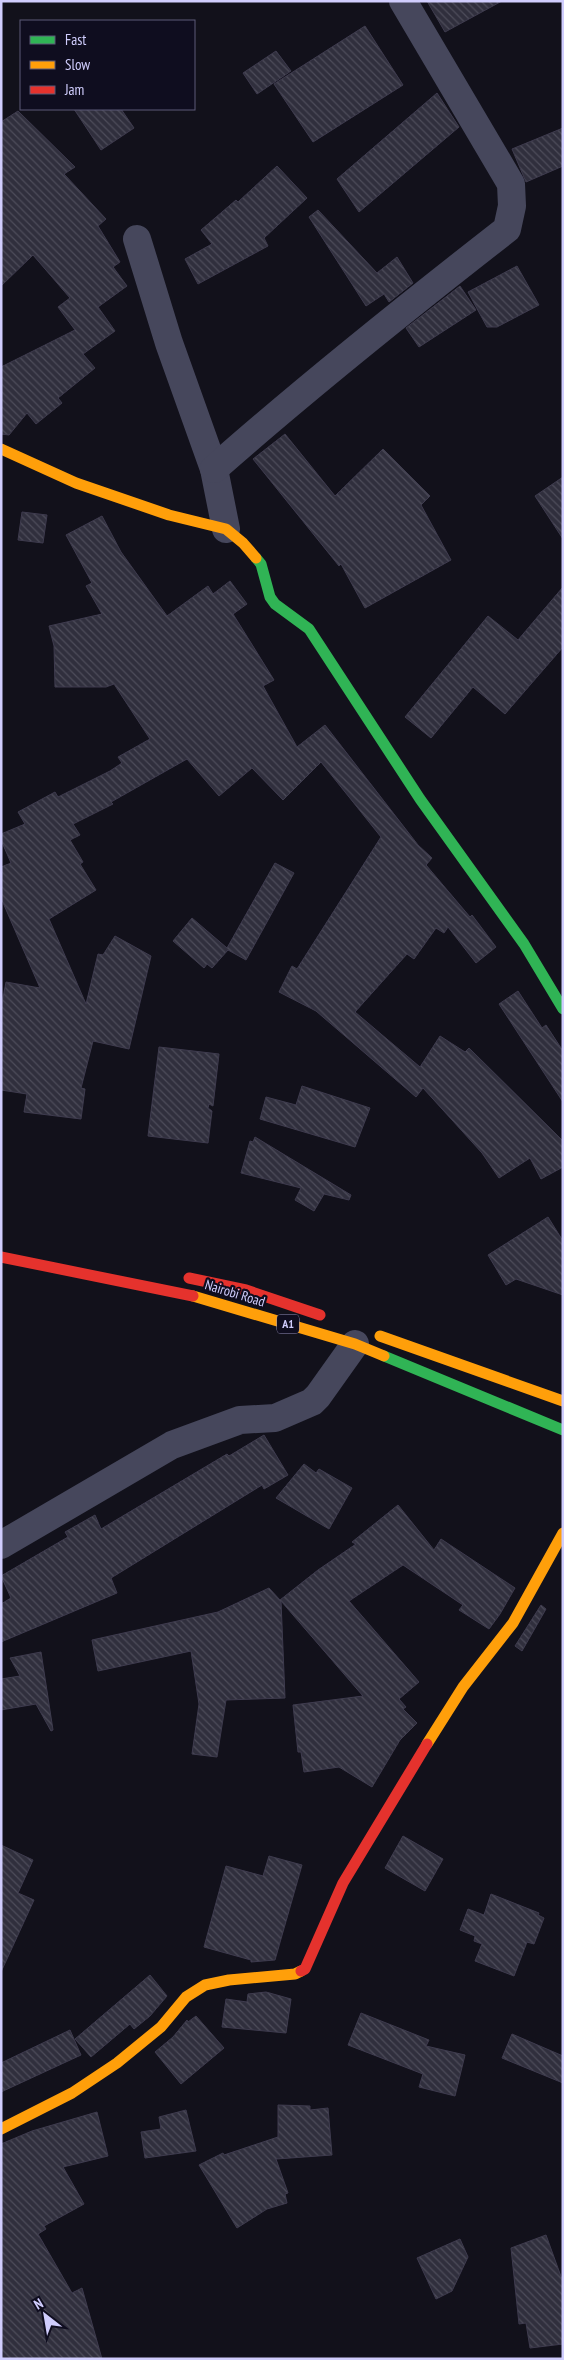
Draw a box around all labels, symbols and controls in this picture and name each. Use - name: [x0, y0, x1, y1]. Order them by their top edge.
- legend: [20, 20, 195, 110]
- text: Fast: [65, 30, 86, 49]
- text: Slow: [65, 55, 90, 74]
- text: Jam: [64, 80, 84, 99]
- street label: Nairobi Road: [203, 1275, 267, 1311]
- road number: A1: [277, 1315, 299, 1334]
- north arrow: [20, 2290, 70, 2340]
- text: N: [30, 2294, 46, 2314]

